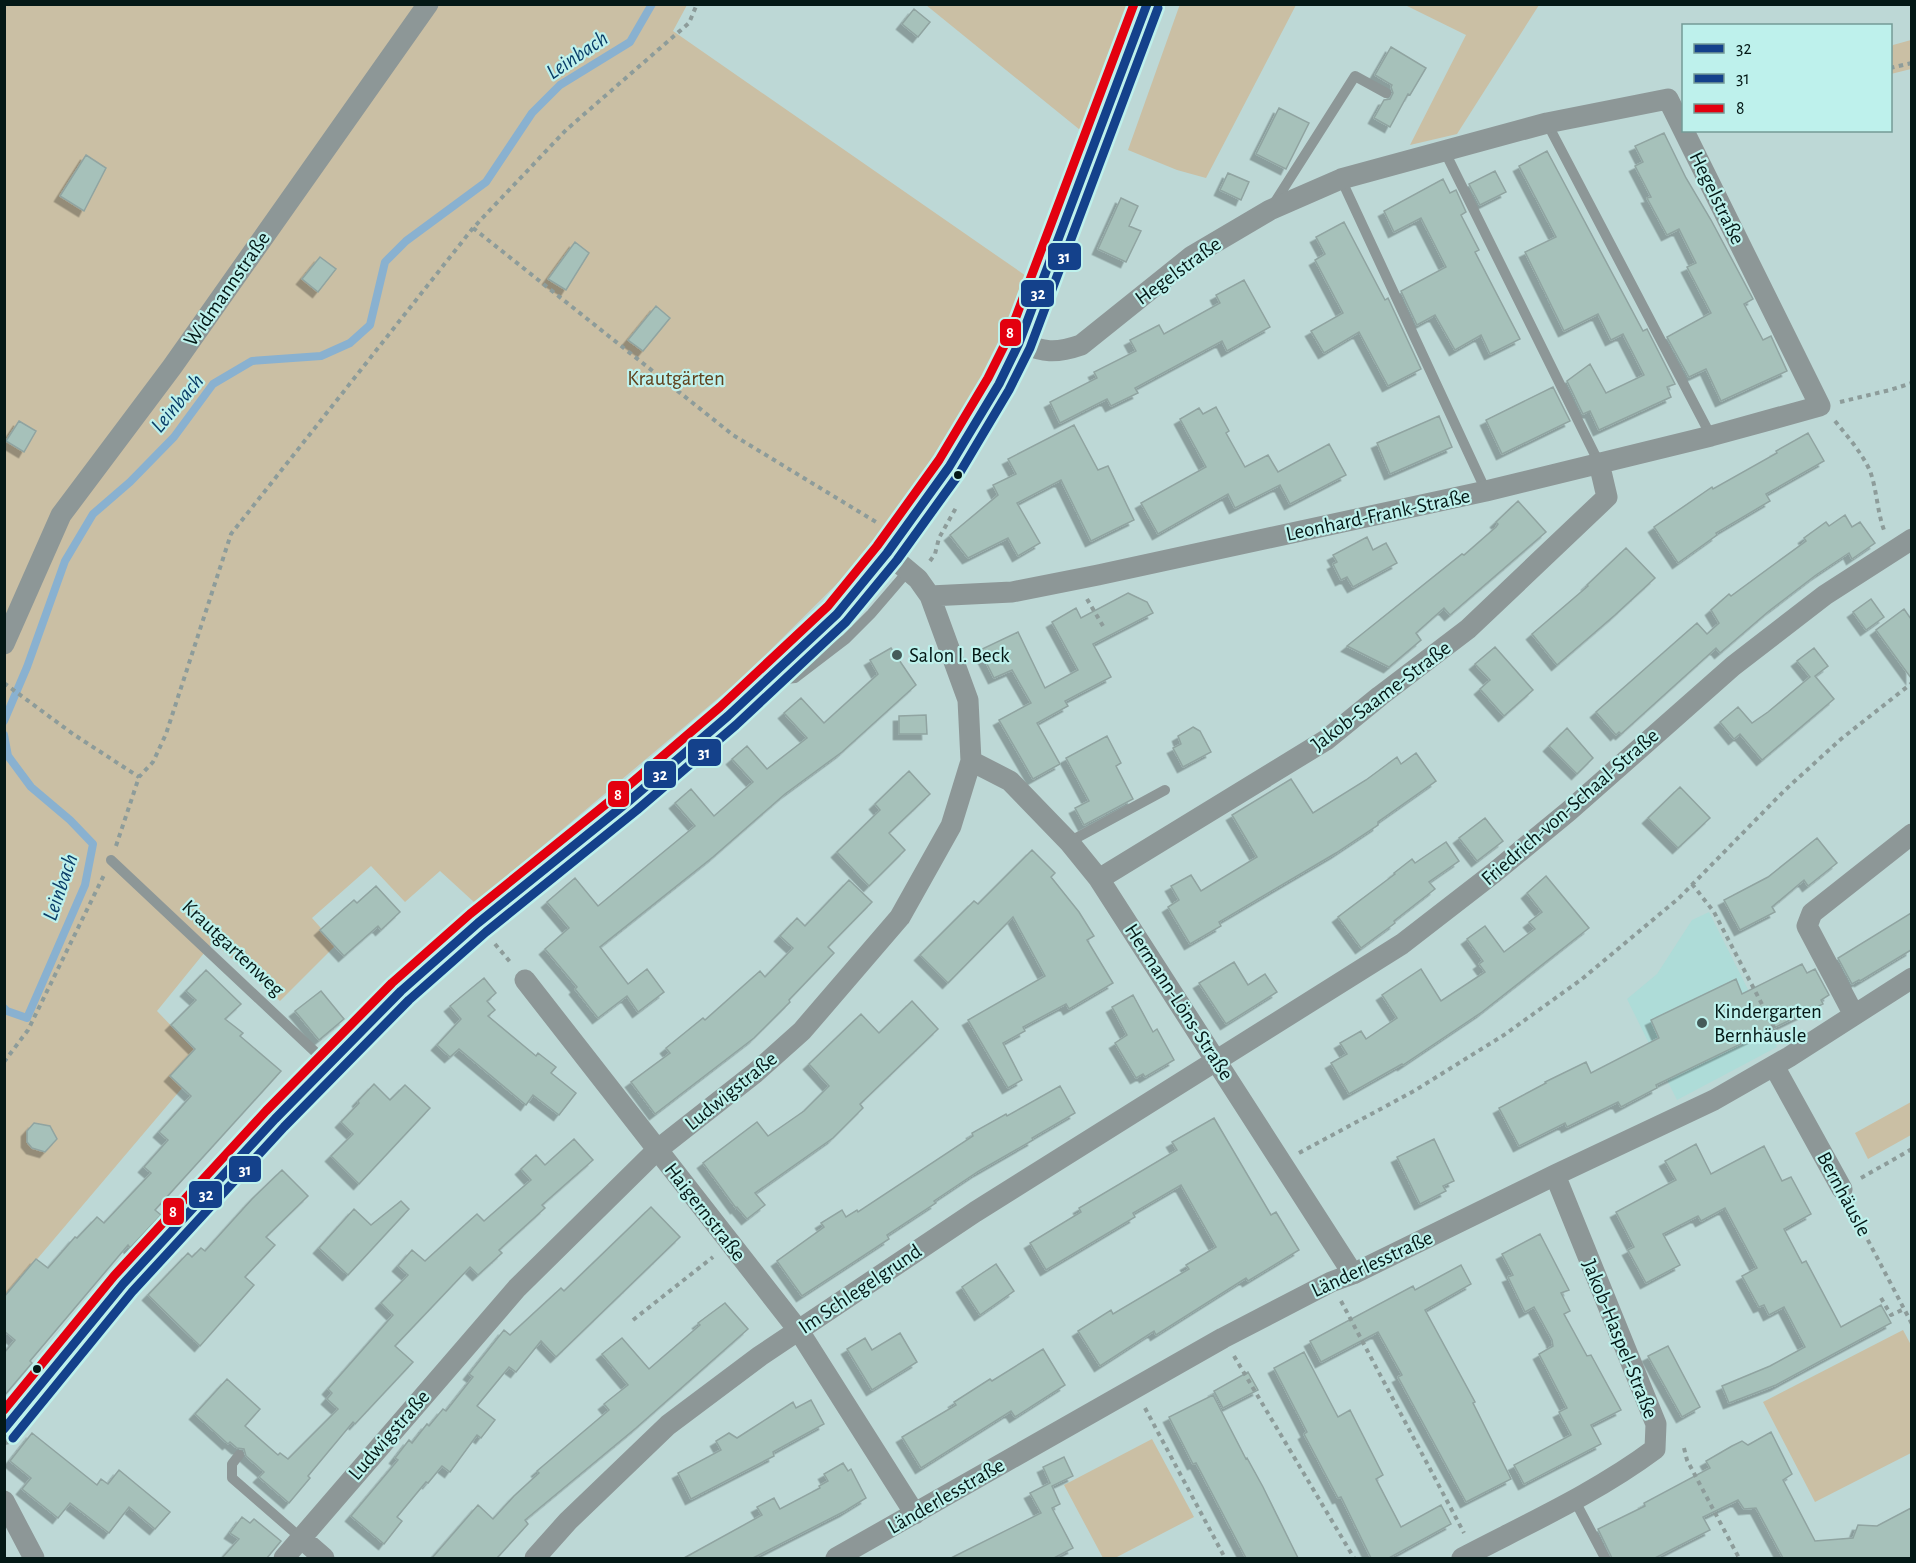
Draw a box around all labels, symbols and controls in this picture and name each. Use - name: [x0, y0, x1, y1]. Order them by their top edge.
- legend: [1682, 24, 1892, 132]
- water label: Leinbach: [542, 27, 612, 83]
- text: 32: [1736, 40, 1752, 58]
- text: 31: [1736, 70, 1750, 88]
- text: 8: [1736, 100, 1745, 118]
- street label: Hegelstraße: [1686, 148, 1748, 248]
- street label: Widmannstraße: [180, 228, 274, 350]
- street label: Hegelstraße: [1131, 233, 1225, 309]
- line badge: 31: [1047, 242, 1082, 271]
- text: 31: [1058, 249, 1070, 265]
- line badge: 32: [1020, 279, 1055, 308]
- text: 32: [1031, 286, 1046, 302]
- line badge: 8: [999, 318, 1022, 347]
- text: 8: [1006, 325, 1014, 341]
- park label: Krautgärten: [627, 368, 725, 389]
- water label: Leinbach: [146, 370, 208, 436]
- unlabelled marker: [952, 469, 964, 481]
- street label: Leonhard-Frank-Straße: [1284, 485, 1472, 545]
- street label: Jakob-Saame-Straße: [1307, 637, 1455, 755]
- place label: Salon I. Beck: [909, 645, 1010, 666]
- marker: Salon I. Beck: [890, 648, 904, 662]
- street label: Friedrich-von-Schaal-Straße: [1477, 725, 1663, 889]
- line badge: 31: [687, 738, 722, 767]
- text: 31: [698, 745, 710, 761]
- line badge: 32: [643, 760, 677, 789]
- text: 32: [653, 767, 668, 783]
- line badge: 8: [607, 780, 630, 808]
- text: 8: [614, 787, 622, 803]
- water label: Leinbach: [38, 851, 82, 923]
- street label: Krautgartenweg: [178, 896, 289, 1001]
- street label: Hermann-Löns-Straße: [1121, 920, 1237, 1084]
- place label: Kindergarten Bernhäusle: [1714, 1001, 1822, 1046]
- marker: Kindergarten Bernhäusle: [1695, 1016, 1709, 1030]
- street label: Ludwigstraße: [681, 1048, 781, 1134]
- street label: Bernhäusle: [1813, 1148, 1875, 1240]
- line badge: 31: [228, 1155, 262, 1183]
- street label: Haigernstraße: [660, 1159, 750, 1265]
- text: 31: [239, 1162, 251, 1178]
- line badge: 32: [188, 1180, 223, 1209]
- text: 32: [199, 1187, 214, 1203]
- line badge: 8: [162, 1197, 185, 1226]
- text: 8: [169, 1204, 177, 1220]
- street label: Länderlesstraße: [1308, 1227, 1436, 1301]
- street label: Im Schlegelgrund: [795, 1240, 925, 1338]
- street label: Jakob-Haspel-Straße: [1579, 1256, 1661, 1422]
- unlabelled marker: [31, 1363, 43, 1375]
- street label: Ludwigstraße: [344, 1386, 434, 1484]
- street label: Länderlesstraße: [884, 1454, 1008, 1538]

